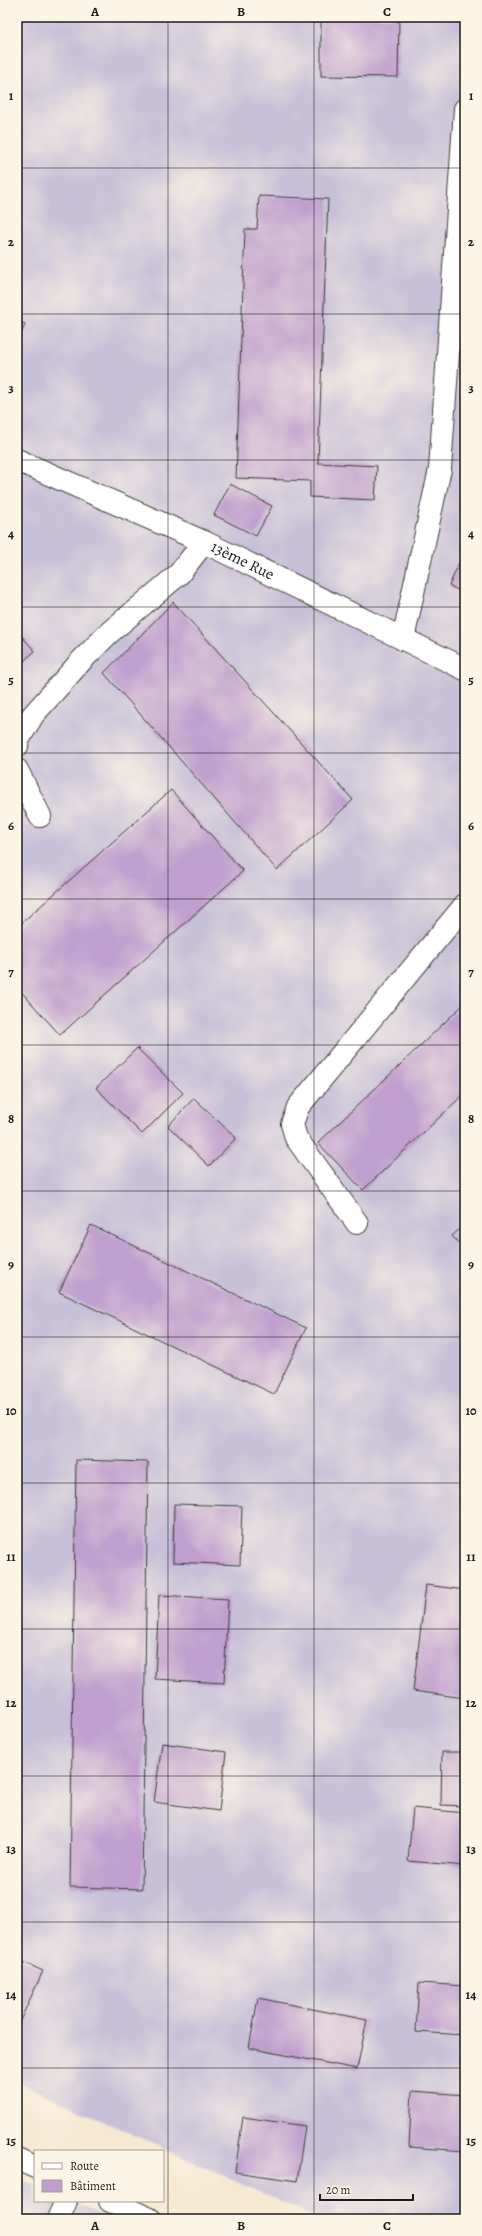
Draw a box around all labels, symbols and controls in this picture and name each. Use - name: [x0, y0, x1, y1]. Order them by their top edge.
- text: A: [90, 3, 100, 20]
- text: B: [237, 3, 245, 20]
- text: C: [383, 3, 391, 20]
- text: 1: [9, 87, 14, 104]
- text: 1: [469, 87, 474, 104]
- text: 2: [8, 233, 15, 250]
- text: 2: [468, 233, 475, 250]
- text: 3: [8, 379, 14, 396]
- text: 3: [468, 379, 474, 396]
- text: 4: [8, 525, 14, 542]
- text: 4: [468, 525, 474, 542]
- street label: 13ème Rue: [207, 536, 278, 586]
- text: 5: [8, 671, 14, 688]
- text: 5: [468, 671, 474, 688]
- text: 6: [8, 817, 14, 834]
- text: 6: [468, 817, 474, 834]
- text: 7: [8, 963, 14, 980]
- text: 7: [468, 963, 474, 980]
- text: 8: [8, 1110, 14, 1127]
- text: 8: [468, 1110, 474, 1127]
- text: 9: [8, 1256, 14, 1273]
- text: 9: [468, 1256, 474, 1273]
- text: 10: [5, 1402, 17, 1419]
- text: 10: [465, 1402, 477, 1419]
- text: 11: [6, 1548, 16, 1565]
- text: 11: [466, 1548, 476, 1565]
- text: 12: [6, 1694, 17, 1711]
- text: 12: [466, 1694, 477, 1711]
- text: 13: [6, 1840, 17, 1857]
- text: 13: [466, 1840, 477, 1857]
- text: 14: [6, 1986, 16, 2003]
- text: 14: [466, 1986, 476, 2003]
- text: 15: [6, 2132, 17, 2149]
- text: 15: [466, 2132, 477, 2149]
- legend: [34, 2150, 164, 2202]
- text: Route: [70, 2158, 99, 2174]
- scale bar: [320, 2176, 413, 2202]
- text: Bâtiment: [70, 2178, 116, 2194]
- text: 20 m: [326, 2182, 350, 2198]
- text: A: [90, 2217, 100, 2234]
- text: B: [237, 2217, 245, 2234]
- text: C: [383, 2217, 391, 2234]

